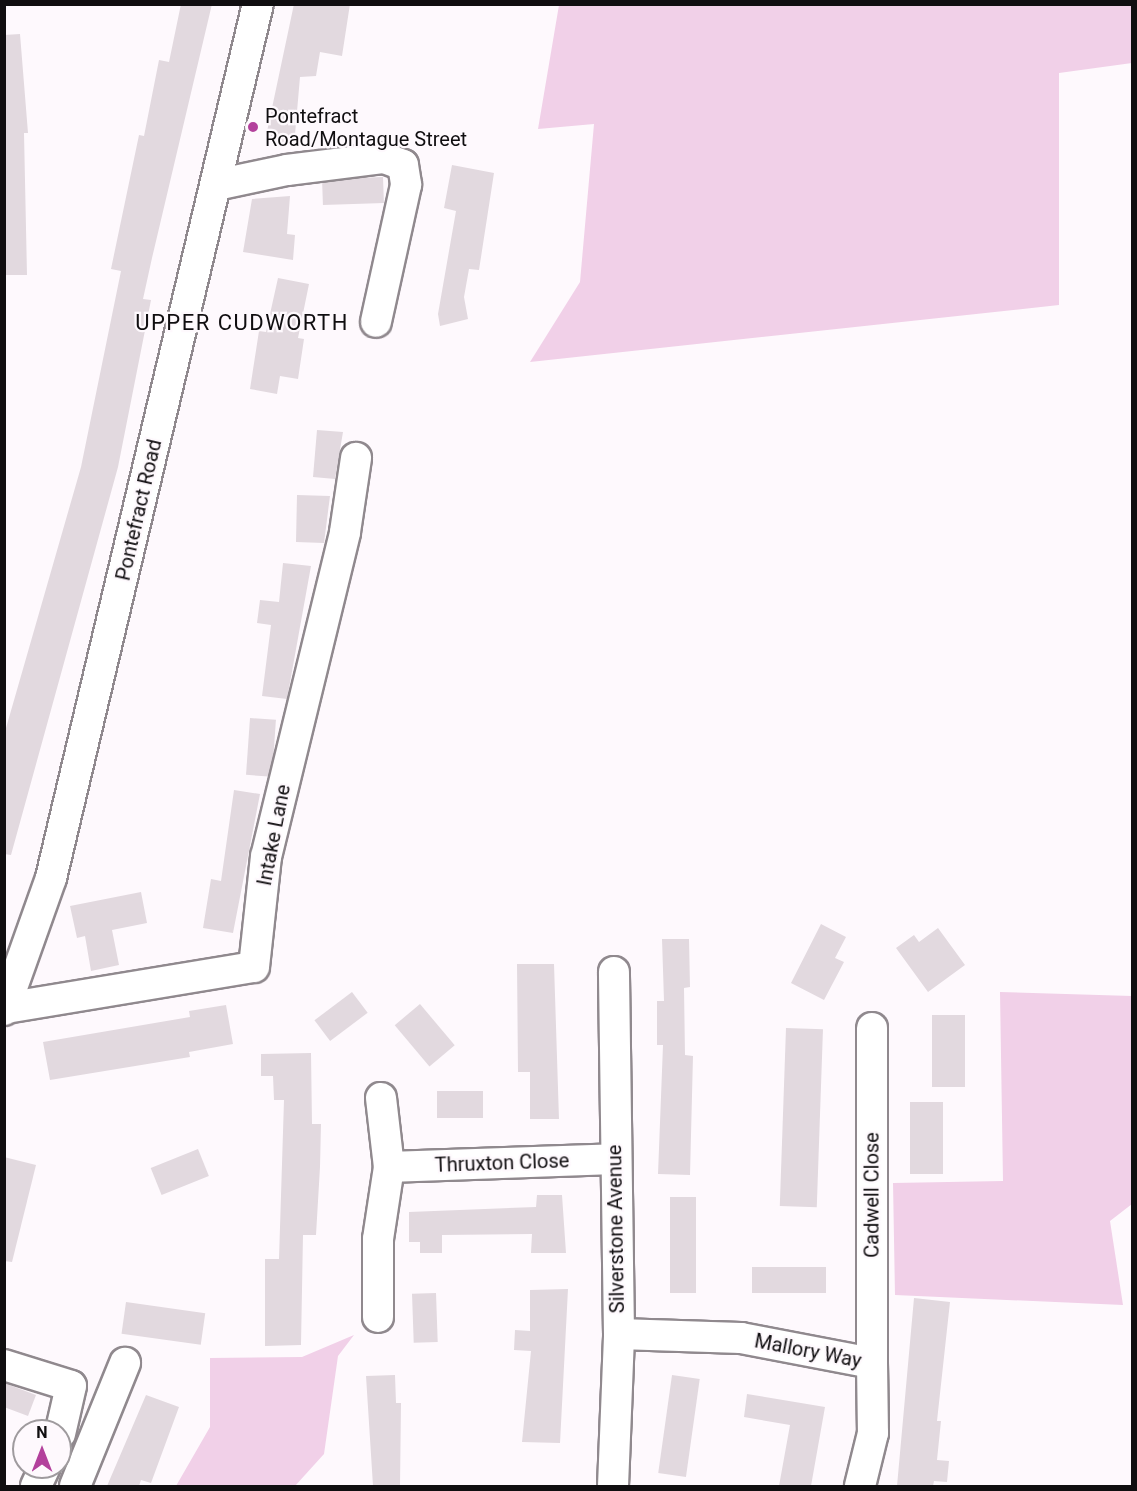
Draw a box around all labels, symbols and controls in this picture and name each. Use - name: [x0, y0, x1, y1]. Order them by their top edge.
- place label: Pontefract Road/Montague Street: [265, 104, 467, 151]
- marker: Pontefract Road/Montague Street: [246, 120, 260, 134]
- district label: UPPER CUDWORTH: [135, 310, 349, 336]
- street label: Pontefract Road: [111, 437, 167, 583]
- street label: Intake Lane: [252, 782, 296, 888]
- street label: Cadwell Close: [860, 1132, 884, 1258]
- street label: Silverstone Avenue: [603, 1144, 629, 1314]
- street label: Thruxton Close: [434, 1149, 570, 1177]
- street label: Mallory Way: [752, 1329, 864, 1373]
- north arrow: [12, 1419, 72, 1479]
- text: N: [36, 1423, 48, 1442]

